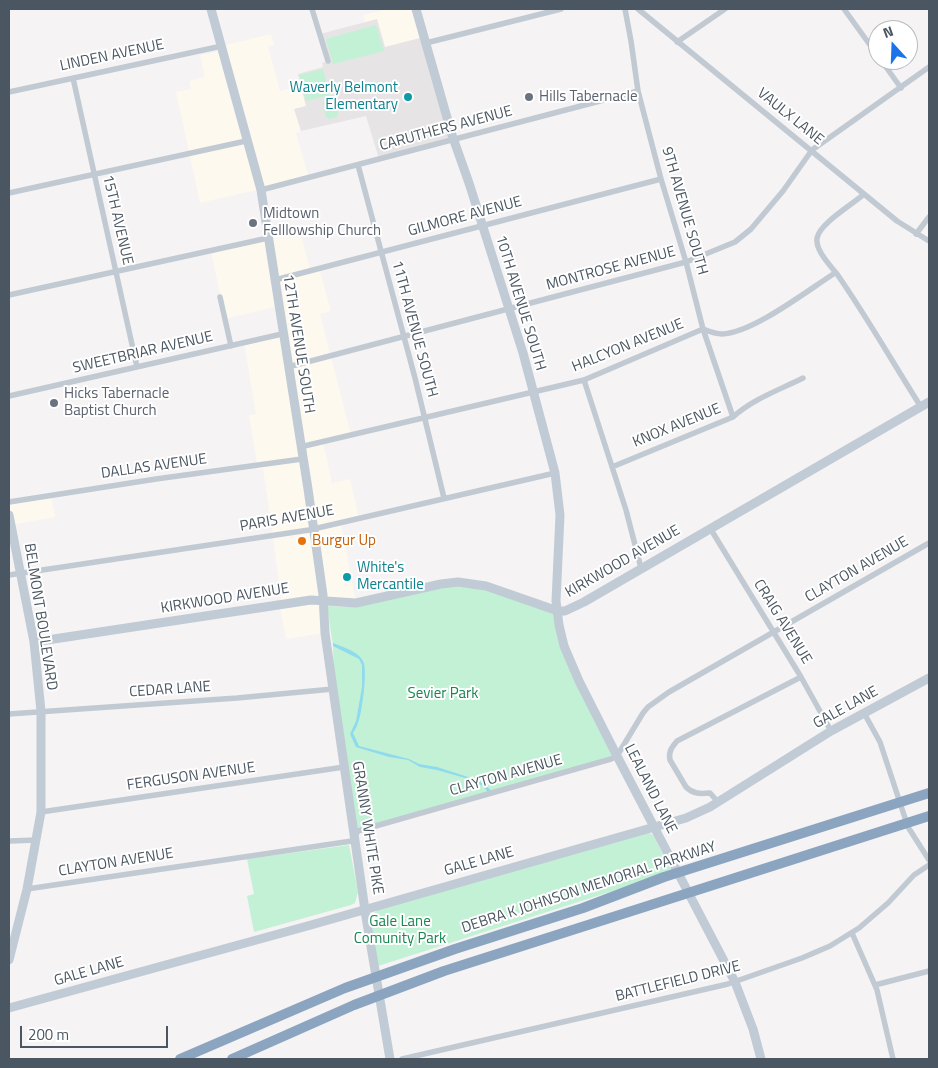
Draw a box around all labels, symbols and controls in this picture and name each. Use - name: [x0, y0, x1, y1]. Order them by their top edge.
- north arrow: [868, 20, 918, 70]
- text: N: [880, 20, 896, 43]
- street label: LINDEN AVENUE: [58, 36, 166, 76]
- place label: Waverly Belmont Elementary: [290, 79, 398, 114]
- street label: VAULX LANE: [753, 85, 827, 149]
- place label: Hills Tabernacle: [539, 88, 637, 106]
- marker: Waverly Belmont Elementary: [402, 91, 414, 103]
- marker: Hills Tabernacle: [523, 91, 535, 103]
- street label: CARUTHERS AVENUE: [378, 103, 514, 155]
- street label: 9TH AVENUE SOUTH: [657, 145, 711, 277]
- street label: 15TH AVENUE: [98, 173, 136, 267]
- street label: GILMORE AVENUE: [406, 193, 524, 241]
- place label: Midtown Felllowship Church: [263, 205, 381, 240]
- marker: Midtown Felllowship Church: [247, 217, 259, 229]
- street label: 10TH AVENUE SOUTH: [491, 233, 549, 373]
- street label: MONTROSE AVENUE: [544, 243, 678, 295]
- street label: 11TH AVENUE SOUTH: [387, 259, 441, 399]
- street label: 12TH AVENUE SOUTH: [278, 273, 318, 415]
- street label: HALCYON AVENUE: [570, 315, 686, 377]
- street label: SWEETBRIAR AVENUE: [71, 328, 215, 378]
- place label: Hicks Tabernacle Baptist Church: [64, 385, 169, 420]
- marker: Hicks Tabernacle Baptist Church: [48, 397, 60, 409]
- street label: KNOX AVENUE: [630, 400, 724, 452]
- street label: DALLAS AVENUE: [100, 451, 208, 483]
- street label: PARIS AVENUE: [238, 502, 336, 536]
- street label: KIRKWOOD AVENUE: [562, 522, 684, 602]
- place label: Burgur Up: [312, 532, 376, 550]
- street label: CLAYTON AVENUE: [802, 533, 912, 607]
- marker: Burgur Up: [296, 535, 308, 547]
- street label: BELMONT BOULEVARD: [19, 542, 61, 692]
- place label: White's Mercantile: [357, 559, 424, 594]
- marker: White's Mercantile: [341, 571, 353, 583]
- street label: CRAIG AVENUE: [749, 576, 815, 668]
- street label: KIRKWOOD AVENUE: [160, 580, 290, 618]
- street label: CEDAR LANE: [128, 678, 212, 702]
- street label: GALE LANE: [810, 683, 882, 733]
- park label: Sevier Park: [408, 685, 478, 703]
- street label: LEALAND LANE: [620, 741, 680, 837]
- street label: CLAYTON AVENUE: [448, 751, 564, 801]
- street label: FERGUSON AVENUE: [126, 759, 256, 795]
- street label: GRANNY WHITE PIKE: [348, 760, 386, 896]
- street label: DEBRA K JOHNSON MEMORIAL PARKWAY: [459, 838, 719, 938]
- street label: GALE LANE: [442, 843, 516, 881]
- street label: CLAYTON AVENUE: [57, 845, 175, 881]
- park label: Gale Lane Comunity Park: [354, 913, 446, 948]
- street label: GALE LANE: [52, 953, 126, 991]
- street label: BATTLEFIELD DRIVE: [614, 958, 742, 1006]
- scale bar: [22, 1016, 170, 1048]
- text: 200 m: [28, 1023, 69, 1046]

